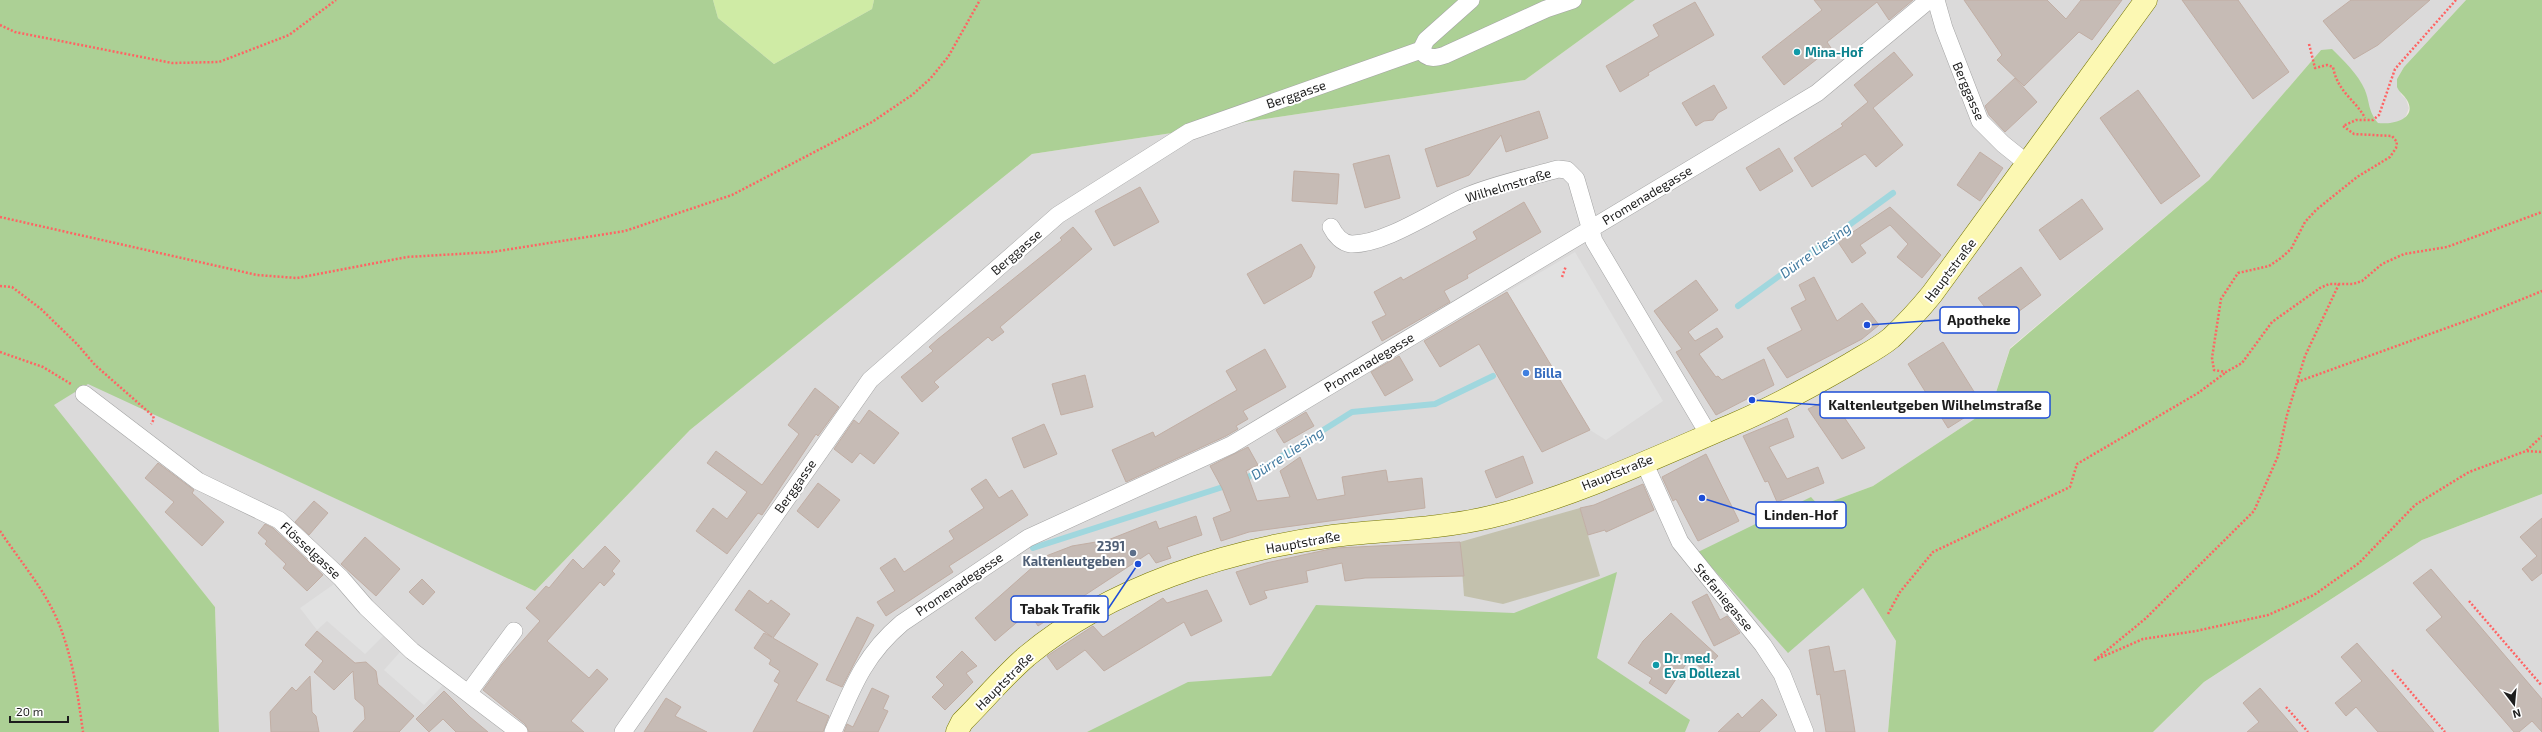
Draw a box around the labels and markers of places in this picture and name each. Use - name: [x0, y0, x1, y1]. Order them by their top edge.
- place label: Mina-Hof: [1805, 44, 1864, 60]
- marker: Mina-Hof: [1792, 47, 1802, 57]
- callout: Apotheke: [1940, 307, 2019, 333]
- place label: Billa: [1534, 365, 1562, 381]
- marker: Billa: [1521, 368, 1531, 378]
- callout: Kaltenleutgeben Wilhelmstraße: [1820, 392, 2050, 418]
- callout: Linden-Hof: [1756, 502, 1846, 528]
- place label: 2391 Kaltenleutgeben: [1022, 538, 1125, 569]
- marker: 2391 Kaltenleutgeben: [1128, 548, 1138, 558]
- callout: Tabak Trafik: [1011, 596, 1108, 622]
- place label: Dr. med. Eva Dollezal: [1664, 650, 1741, 681]
- marker: Dr. med. Eva Dollezal: [1651, 660, 1661, 670]

